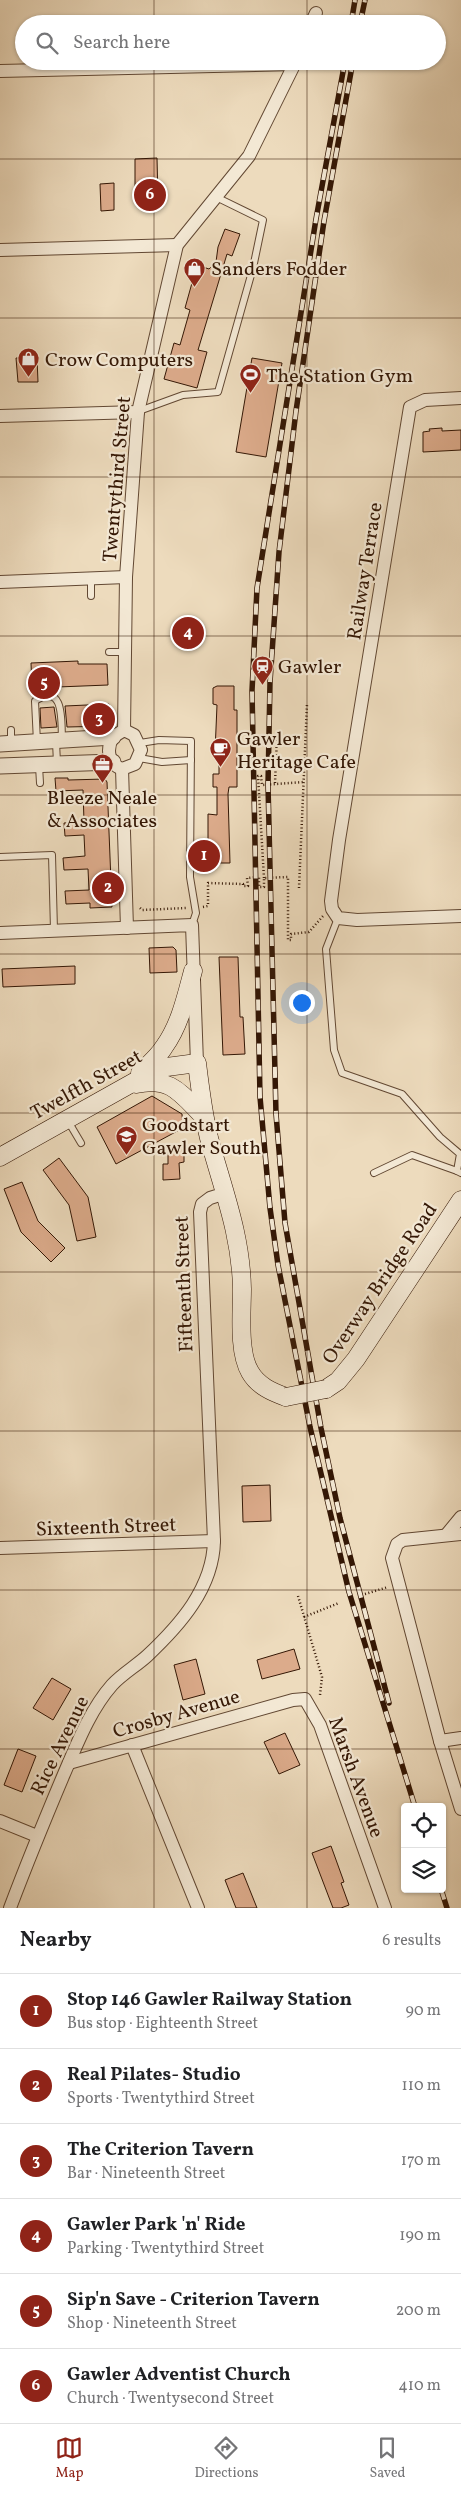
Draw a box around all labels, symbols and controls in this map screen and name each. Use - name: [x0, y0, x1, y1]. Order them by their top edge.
- search box: [15, 15, 446, 70]
- icon: search: [33, 29, 61, 57]
- text: Search here: [73, 30, 170, 56]
- pin: 6: [134, 176, 166, 214]
- shop icon: Sanders Fodder: [183, 256, 207, 287]
- place label: Sanders Fodder: [211, 256, 347, 284]
- shop icon: Crow Computers: [17, 347, 41, 378]
- place label: Crow Computers: [45, 347, 193, 375]
- sports icon: The Station Gym: [238, 363, 262, 394]
- place label: The Station Gym: [266, 363, 413, 391]
- street label: Twentythird Street: [97, 395, 139, 563]
- street label: Railway Terrace: [341, 500, 391, 642]
- pin: 4: [172, 614, 204, 652]
- station icon: Gawler: [250, 654, 274, 685]
- place label: Gawler: [278, 654, 341, 682]
- pin: 5: [28, 664, 60, 702]
- pin: 3: [83, 700, 115, 738]
- place label: Gawler Heritage Cafe: [237, 726, 356, 777]
- cafe icon: Gawler Heritage Cafe: [209, 737, 233, 768]
- office icon: Bleeze Neale & Associates: [90, 753, 114, 784]
- place label: Bleeze Neale & Associates: [47, 785, 157, 836]
- pin: 1: [188, 837, 220, 875]
- pin: 2: [92, 869, 124, 907]
- your location: [289, 990, 315, 1016]
- street label: Twelfth Street: [26, 1044, 148, 1128]
- place label: Goodstart Gawler South: [142, 1112, 261, 1163]
- school or university icon: Goodstart Gawler South: [114, 1124, 138, 1155]
- street label: Overway Bridge Road: [316, 1198, 445, 1370]
- street label: Fifteenth Street: [169, 1215, 201, 1353]
- street label: Sixteenth Street: [35, 1512, 177, 1544]
- street label: Crosby Avenue: [110, 1683, 243, 1746]
- street label: Rice Avenue: [25, 1691, 97, 1800]
- street label: Marsh Avenue: [320, 1713, 390, 1842]
- map controls: [401, 1803, 446, 1893]
- button: locate: [401, 1803, 446, 1848]
- button: layers: [401, 1848, 446, 1893]
- text: Nearby: [20, 1926, 91, 1955]
- text: 6 results: [382, 1930, 441, 1952]
- text: Stop 146 Gawler Railway Station: [67, 1987, 352, 2013]
- text: 1: [33, 2000, 39, 2022]
- text: 90 m: [405, 2000, 441, 2022]
- text: Bus stop · Eighteenth Street: [67, 2013, 258, 2035]
- text: Real Pilates- Studio: [67, 2062, 241, 2088]
- text: 2: [32, 2075, 40, 2097]
- text: 110 m: [402, 2075, 441, 2097]
- text: Sports · Twentythird Street: [67, 2088, 255, 2110]
- text: The Criterion Tavern: [67, 2137, 254, 2163]
- text: 3: [32, 2150, 40, 2172]
- text: 170 m: [401, 2150, 441, 2172]
- text: Bar · Nineteenth Street: [67, 2163, 225, 2185]
- text: Gawler Park 'n' Ride: [67, 2212, 246, 2238]
- text: 4: [31, 2225, 41, 2247]
- text: 190 m: [399, 2225, 441, 2247]
- text: Parking · Twentythird Street: [67, 2238, 264, 2260]
- text: Sip'n Save - Criterion Tavern: [67, 2287, 320, 2313]
- text: 5: [32, 2300, 40, 2322]
- text: 200 m: [396, 2300, 441, 2322]
- text: Shop · Nineteenth Street: [67, 2313, 237, 2335]
- text: Gawler Adventist Church: [67, 2362, 291, 2388]
- text: 6: [32, 2375, 40, 2397]
- text: 410 m: [398, 2375, 441, 2397]
- text: Church · Twentysecond Street: [67, 2388, 274, 2410]
- tab: Map: [55, 2434, 83, 2483]
- tab: Directions: [194, 2434, 259, 2483]
- tab: Saved: [369, 2434, 406, 2483]

